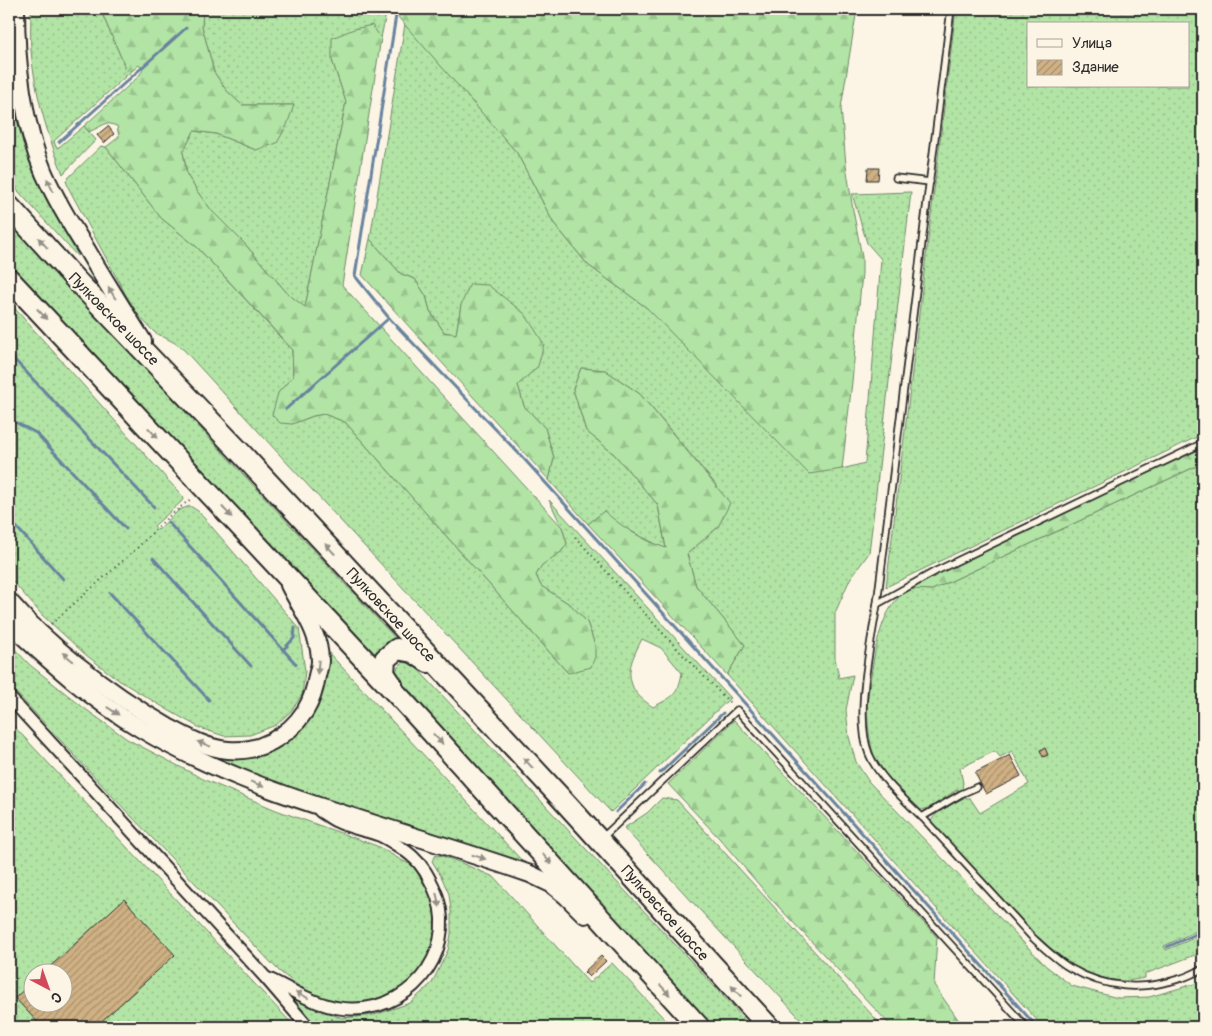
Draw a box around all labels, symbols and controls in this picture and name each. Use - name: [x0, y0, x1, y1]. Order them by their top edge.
- legend: [1027, 22, 1190, 88]
- text: Улица: [1072, 34, 1112, 53]
- text: Здание: [1072, 58, 1119, 77]
- one-way arrow: [46, 178, 54, 193]
- one-way arrow: [37, 238, 49, 250]
- street label: Пулковское шоссе: [64, 269, 163, 370]
- one-way arrow: [108, 286, 117, 299]
- one-way arrow: [36, 308, 48, 320]
- one-way arrow: [147, 427, 159, 439]
- one-way arrow: [221, 506, 233, 518]
- one-way arrow: [324, 544, 336, 556]
- street label: Пулковское шоссе: [342, 564, 440, 667]
- one-way arrow: [61, 652, 74, 662]
- one-way arrow: [314, 659, 322, 675]
- one-way arrow: [106, 706, 120, 716]
- one-way arrow: [432, 732, 444, 744]
- one-way arrow: [196, 740, 211, 748]
- one-way arrow: [522, 757, 534, 769]
- one-way arrow: [250, 780, 265, 788]
- one-way arrow: [472, 853, 487, 861]
- one-way arrow: [541, 853, 553, 865]
- street label: Пулковское шоссе: [617, 862, 713, 965]
- one-way arrow: [434, 893, 442, 908]
- north arrow: [22, 964, 72, 1014]
- one-way arrow: [659, 984, 671, 996]
- one-way arrow: [730, 986, 742, 998]
- text: С: [47, 988, 65, 1007]
- one-way arrow: [295, 991, 310, 999]

